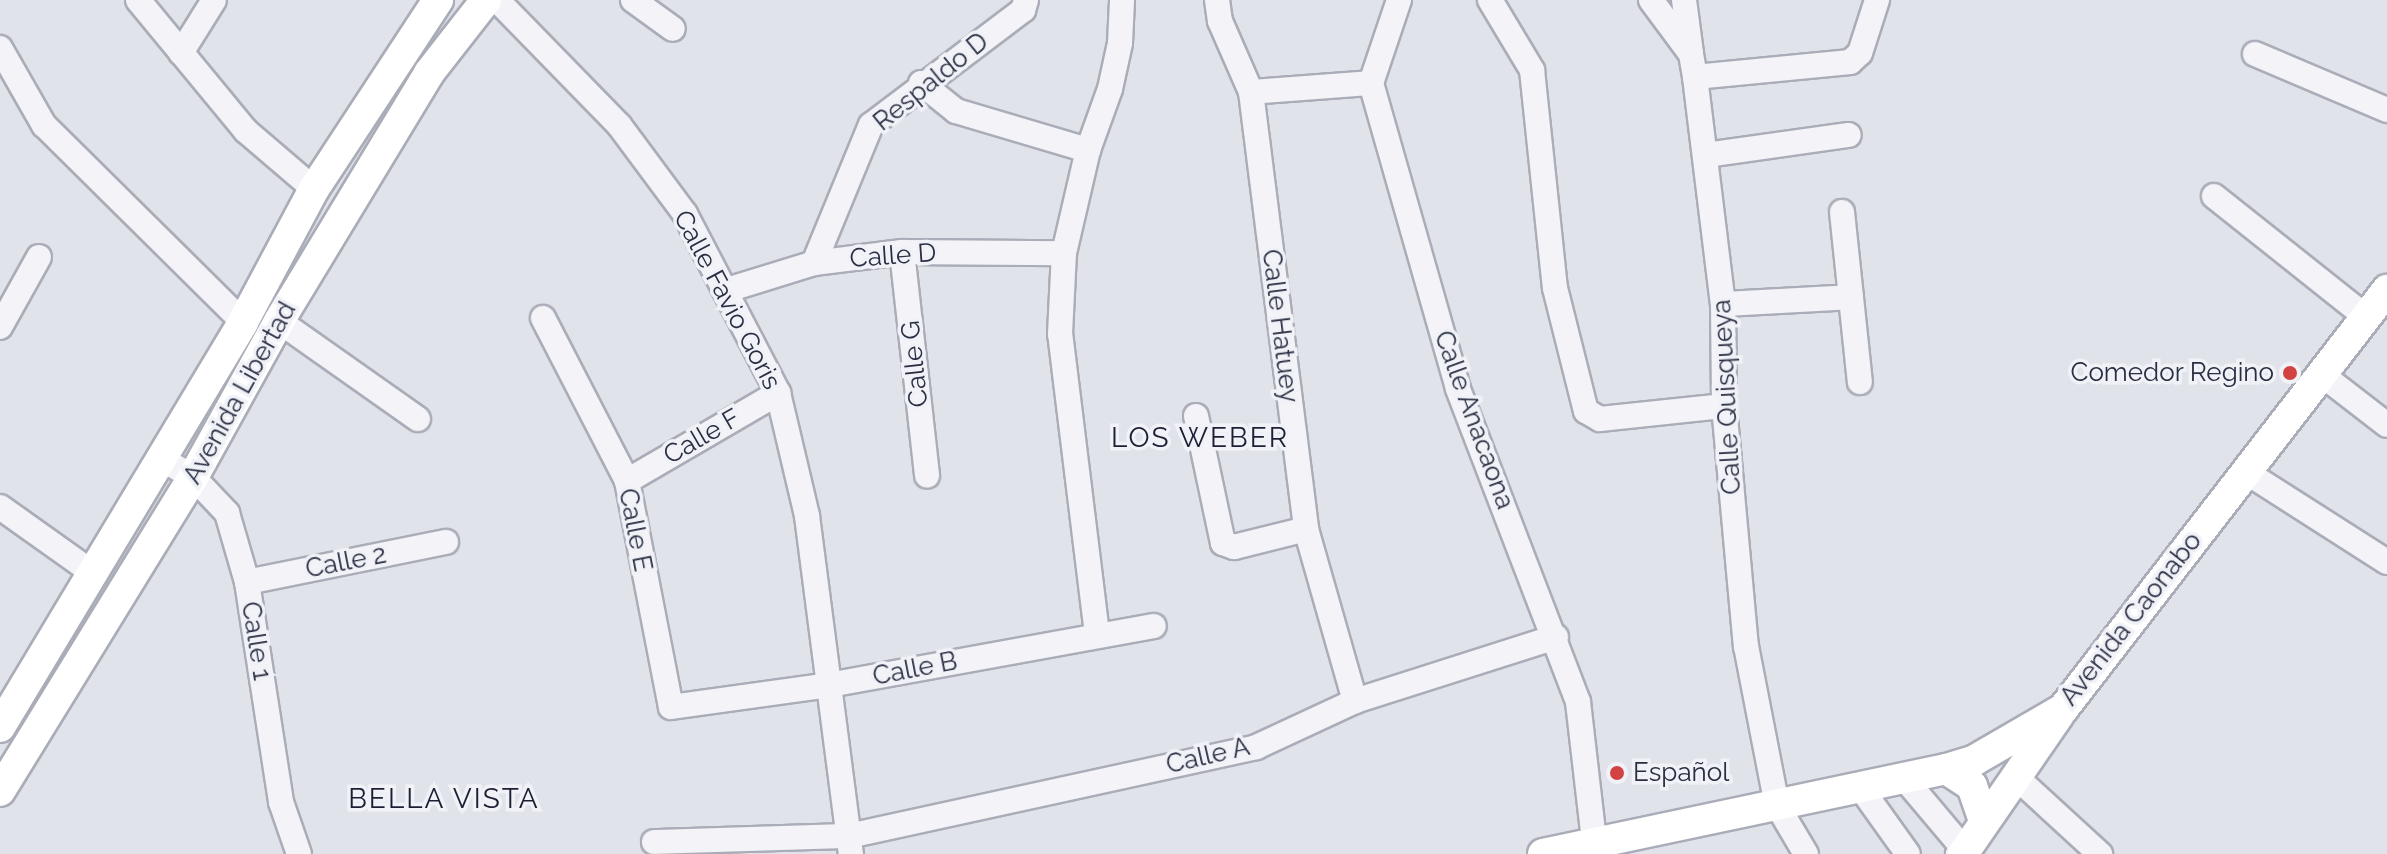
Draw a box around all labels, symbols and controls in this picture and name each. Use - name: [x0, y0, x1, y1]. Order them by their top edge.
- street label: Respaldo D: [867, 26, 995, 138]
- street label: Calle Favio Goris: [667, 205, 787, 395]
- street label: Calle D: [849, 237, 937, 275]
- street label: Calle Hatuey: [1255, 248, 1305, 404]
- street label: Avenida Libertad: [177, 296, 303, 490]
- street label: Calle Quisqueya: [1706, 299, 1748, 495]
- street label: Calle G: [895, 319, 935, 409]
- street label: Calle Anacaona: [1427, 326, 1521, 514]
- place label: Comedor Regino: [2070, 357, 2274, 389]
- marker: Comedor Regino: [2281, 364, 2299, 382]
- street label: Calle F: [658, 403, 746, 471]
- district label: LOS WEBER: [1110, 421, 1290, 455]
- street label: Calle E: [612, 486, 658, 574]
- street label: Avenida Caonabo: [2054, 526, 2208, 712]
- street label: Calle 2: [303, 539, 389, 585]
- street label: Calle 1: [234, 599, 278, 683]
- street label: Calle B: [870, 646, 960, 692]
- street label: Calle A: [1163, 731, 1253, 781]
- place label: Español: [1633, 757, 1729, 789]
- marker: Español: [1608, 764, 1626, 782]
- district label: BELLA VISTA: [347, 782, 541, 816]

